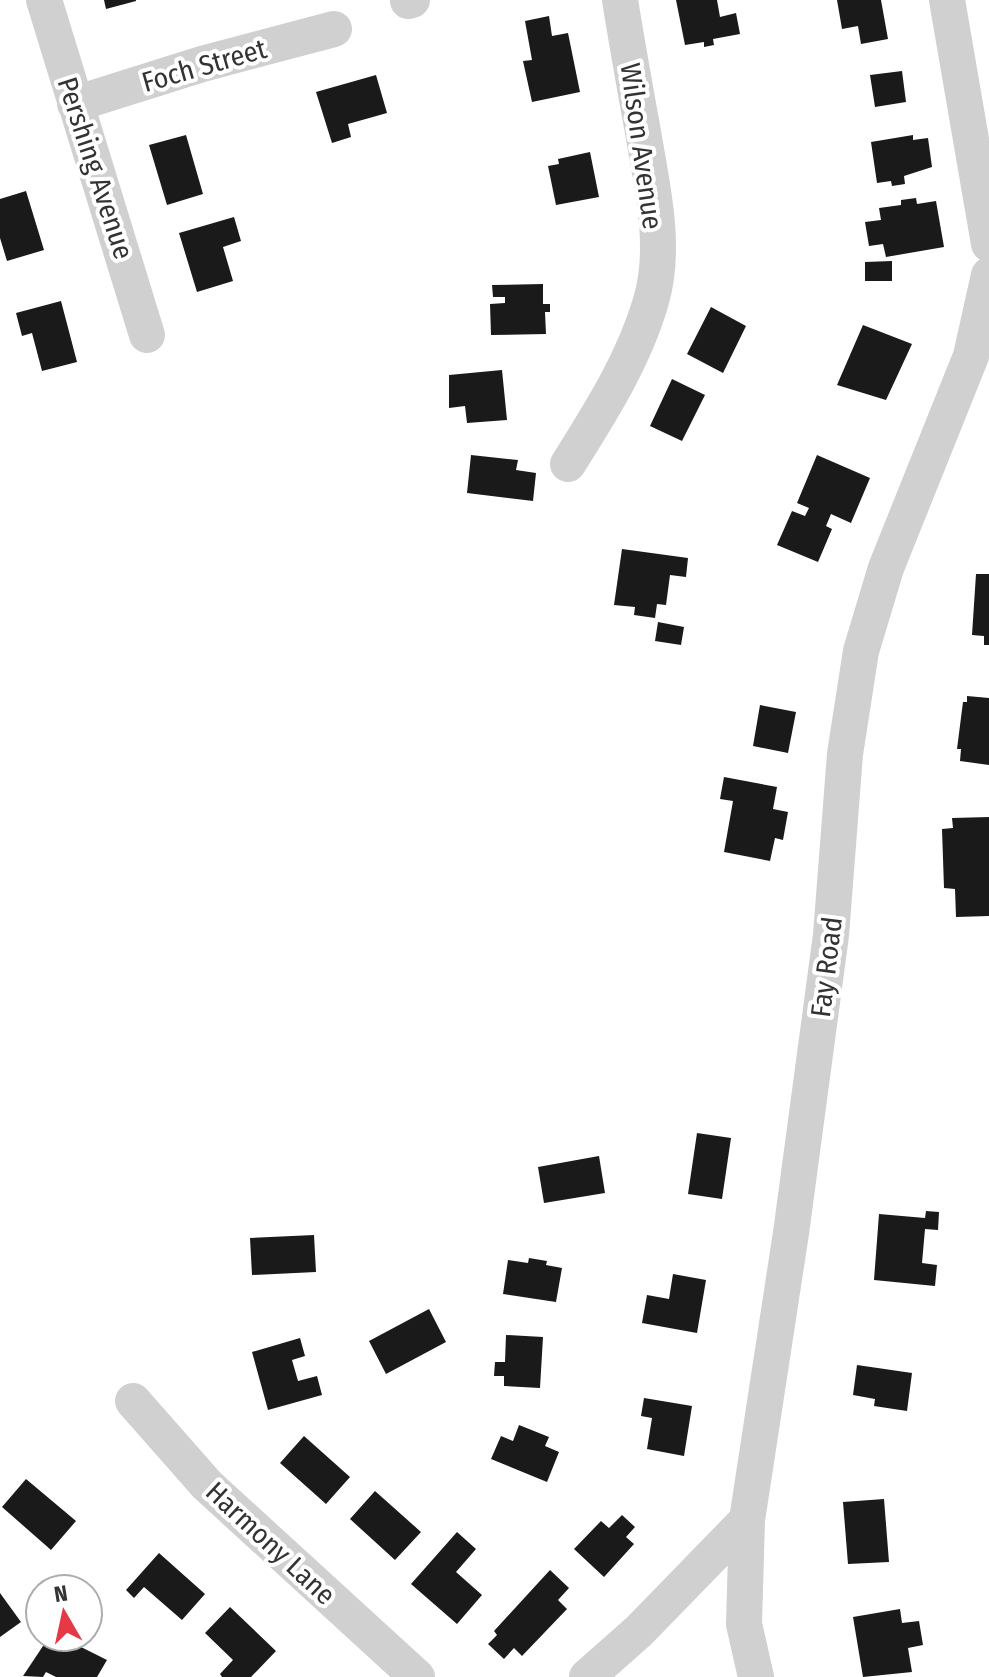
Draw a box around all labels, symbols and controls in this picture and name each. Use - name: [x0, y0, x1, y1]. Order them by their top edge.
- street label: Foch Street: [138, 32, 271, 99]
- street label: Wilson Avenue: [614, 61, 670, 231]
- street label: Pershing Avenue: [51, 73, 140, 263]
- street label: Fay Road: [804, 915, 849, 1019]
- street label: Harmony Lane: [199, 1475, 342, 1612]
- north arrow: [24, 1573, 104, 1653]
- text: N: [52, 1579, 70, 1608]

